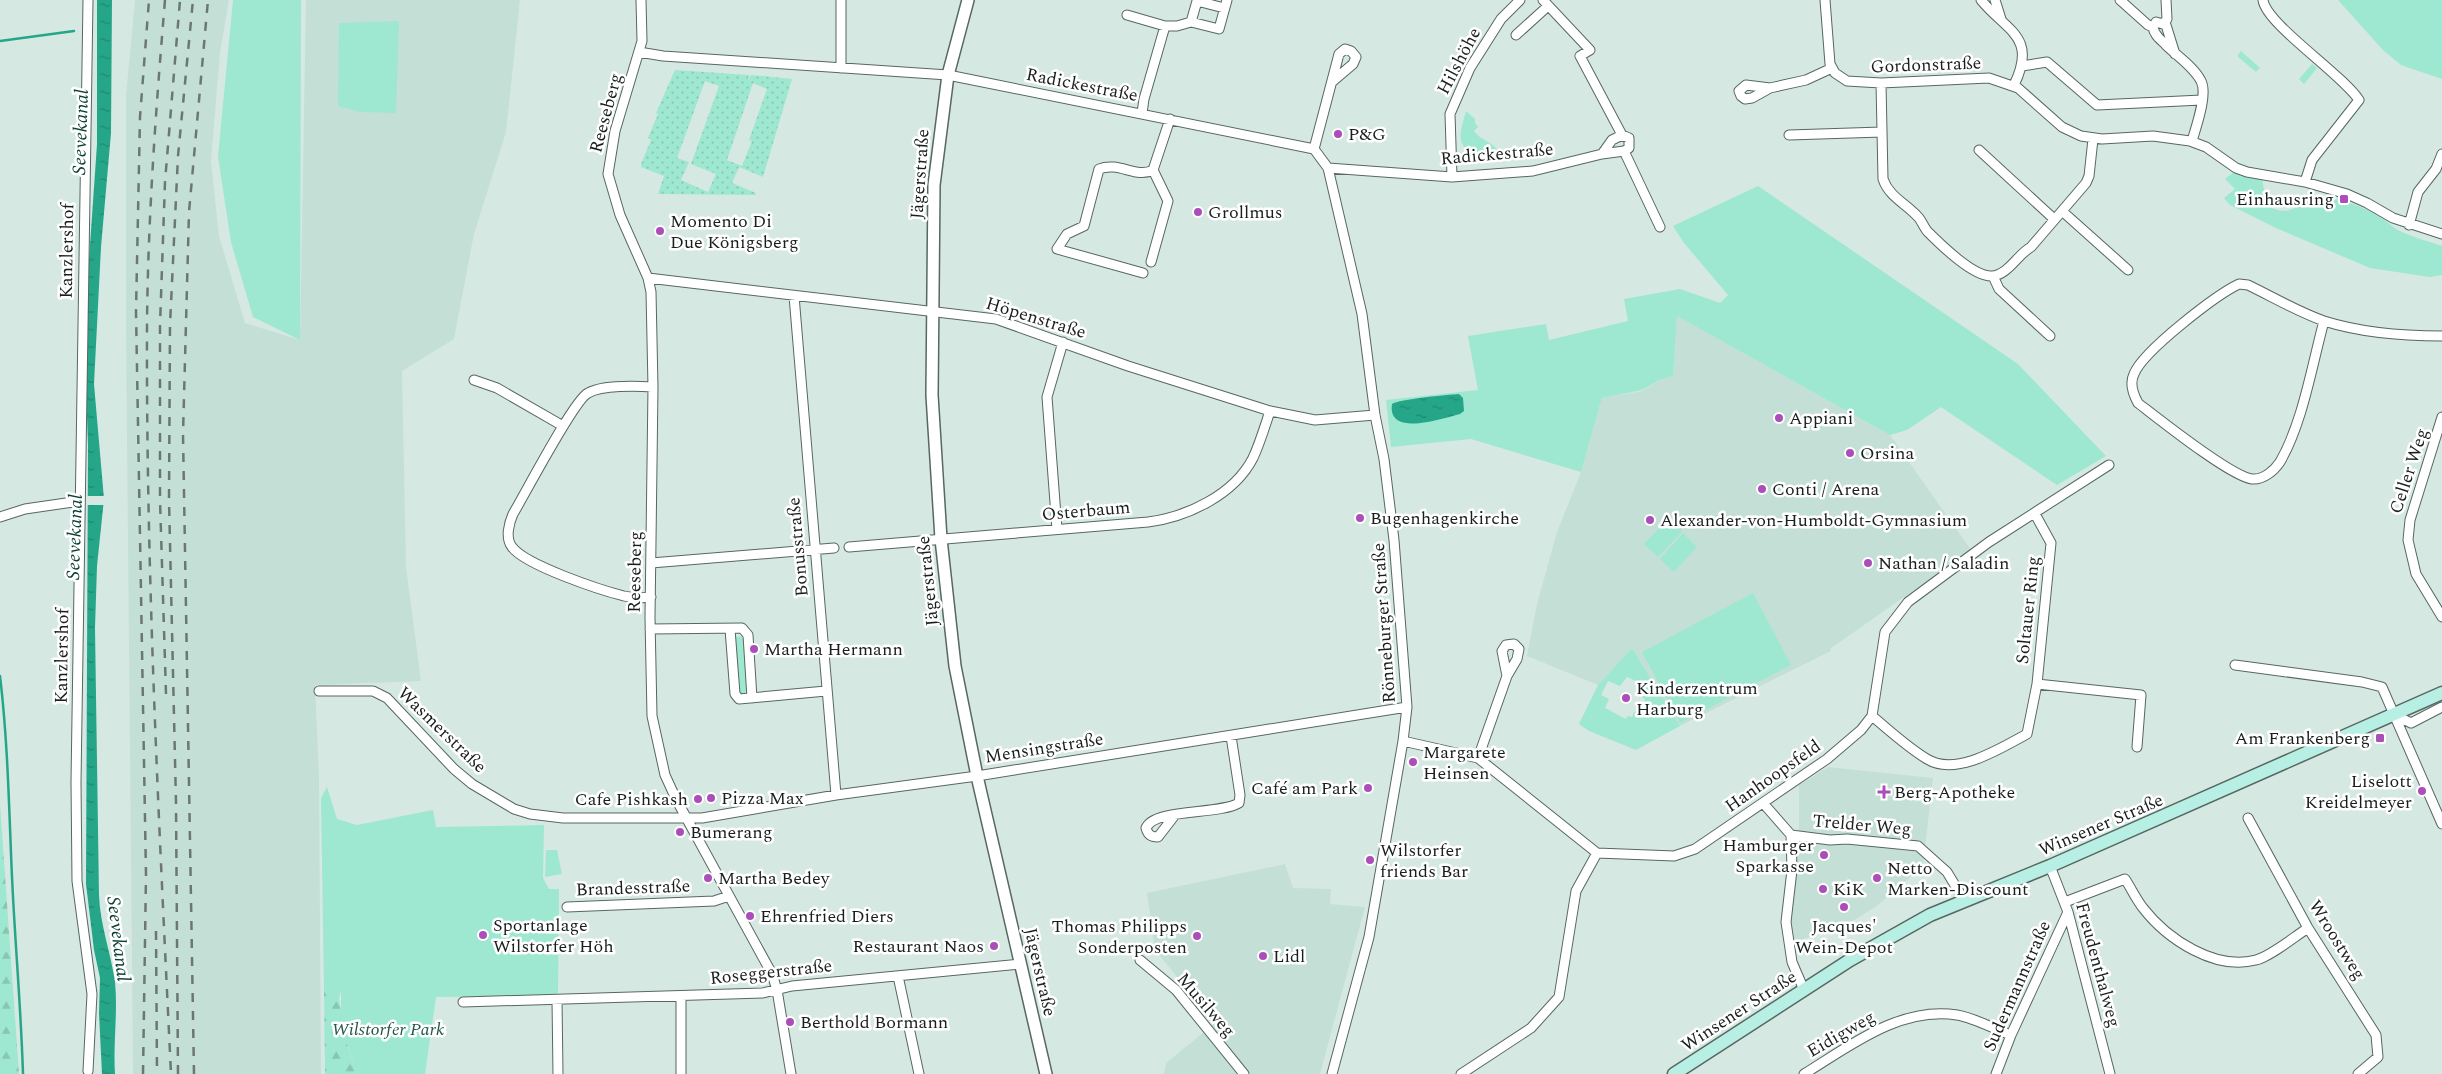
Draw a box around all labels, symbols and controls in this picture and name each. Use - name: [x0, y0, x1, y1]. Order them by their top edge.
- street label: Hilshöhe: [1430, 23, 1488, 99]
- street label: Gordonstraße: [1870, 50, 1982, 80]
- street label: Radickestraße: [1024, 61, 1140, 109]
- street label: Reeseberg: [582, 70, 630, 156]
- water label: Seevekanal: [65, 89, 97, 175]
- place label: P&G: [1348, 121, 1386, 148]
- street label: Jägerstraße: [903, 128, 937, 220]
- marker: P&G: [1332, 128, 1344, 140]
- street label: Radickestraße: [1439, 136, 1555, 172]
- place label: Einhausring: [2236, 186, 2334, 213]
- marker: Einhausring: [2338, 193, 2350, 205]
- place label: Grollmus: [1208, 199, 1283, 226]
- street label: Kanzlershof: [53, 201, 81, 299]
- marker: Grollmus: [1192, 206, 1204, 218]
- place label: Momento Di Due Königsberg: [670, 208, 799, 256]
- marker: Momento Di Due Königsberg: [654, 225, 666, 237]
- street label: Höpenstraße: [982, 290, 1090, 346]
- place label: Appiani: [1789, 405, 1853, 432]
- marker: Appiani: [1773, 412, 1785, 424]
- street label: Celler Weg: [2382, 425, 2436, 517]
- place label: Orsina: [1860, 440, 1914, 467]
- marker: Orsina: [1844, 447, 1856, 459]
- place label: Conti / Arena: [1772, 476, 1880, 503]
- marker: Conti / Arena: [1756, 483, 1768, 495]
- water label: Seevekanal: [59, 494, 91, 580]
- street label: Osterbaum: [1041, 494, 1131, 528]
- street label: Bonusstraße: [780, 496, 816, 598]
- place label: Bugenhagenkirche: [1370, 505, 1519, 532]
- place label: Alexander-von-Humboldt-Gymnasium: [1660, 507, 1967, 534]
- marker: Bugenhagenkirche: [1354, 512, 1366, 524]
- marker: Alexander-von-Humboldt-Gymnasium: [1644, 514, 1656, 526]
- street label: Reeseberg: [621, 531, 649, 613]
- street label: Jägerstraße: [910, 535, 946, 627]
- street label: Rönneburger Straße: [1365, 542, 1403, 704]
- place label: Nathan / Saladin: [1878, 550, 2009, 577]
- street label: Soltauer Ring: [2009, 555, 2047, 665]
- marker: Nathan / Saladin: [1862, 557, 1874, 569]
- street label: Kanzlershof: [48, 606, 76, 704]
- place label: Martha Hermann: [764, 636, 903, 663]
- marker: Martha Hermann: [748, 643, 760, 655]
- place label: Kinderzentrum Harburg: [1636, 675, 1758, 723]
- street label: Wasmerstraße: [391, 680, 493, 780]
- marker: Kinderzentrum Harburg: [1620, 692, 1632, 704]
- street label: Mensingstraße: [983, 725, 1105, 771]
- place label: Am Frankenberg: [2235, 725, 2370, 752]
- marker: Am Frankenberg: [2374, 732, 2386, 744]
- street label: Hanhoopsfeld: [1719, 733, 1827, 819]
- place label: Margarete Heinsen: [1423, 739, 1506, 787]
- marker: Margarete Heinsen: [1407, 756, 1419, 768]
- place label: Liselott Kreidelmeyer: [2305, 768, 2412, 816]
- place label: Café am Park: [1251, 775, 1358, 802]
- place label: Berg-Apotheke: [1894, 779, 2015, 806]
- marker: Café am Park: [1362, 782, 1374, 794]
- place label: Pizza Max: [721, 785, 804, 812]
- marker: Liselott Kreidelmeyer: [2416, 785, 2428, 797]
- place label: Cafe Pishkash: [575, 786, 688, 813]
- marker: Berg-Apotheke: [1878, 786, 1890, 798]
- street label: Winsener Straße: [2035, 787, 2167, 863]
- marker: Pizza Max: [705, 792, 717, 804]
- marker: Cafe Pishkash: [692, 793, 704, 805]
- street label: Trelder Weg: [1812, 807, 1912, 843]
- place label: Bumerang: [690, 819, 772, 846]
- marker: Bumerang: [674, 826, 686, 838]
- place label: Hamburger Sparkasse: [1722, 832, 1814, 880]
- place label: Wilstorfer friends Bar: [1380, 837, 1468, 885]
- marker: Hamburger Sparkasse: [1818, 849, 1830, 861]
- marker: Wilstorfer friends Bar: [1364, 854, 1376, 866]
- place label: Netto Marken-Discount: [1887, 855, 2028, 903]
- place label: Martha Bedey: [718, 865, 831, 892]
- marker: Martha Bedey: [702, 872, 714, 884]
- marker: Netto Marken-Discount: [1871, 872, 1883, 884]
- street label: Brandesstraße: [575, 873, 691, 903]
- place label: KiK: [1833, 876, 1864, 903]
- marker: KiK: [1817, 883, 1829, 895]
- water label: Seevekanal: [98, 895, 138, 983]
- street label: Wroostweg: [2302, 895, 2372, 985]
- street label: Freudenthalweg: [2068, 899, 2128, 1031]
- marker: Jacques' Wein-Depot: [1838, 901, 1850, 913]
- place label: Ehrenfried Diers: [760, 903, 894, 930]
- marker: Ehrenfried Diers: [744, 910, 756, 922]
- place label: Sportanlage Wilstorfer Höh: [493, 912, 614, 960]
- place label: Thomas Philipps Sonderposten: [1052, 913, 1187, 961]
- place label: Jacques' Wein-Depot: [1795, 913, 1893, 961]
- street label: Sudermannstraße: [1976, 916, 2058, 1056]
- street label: Jägerstraße: [1017, 925, 1063, 1019]
- marker: Sportanlage Wilstorfer Höh: [477, 929, 489, 941]
- marker: Thomas Philipps Sonderposten: [1191, 930, 1203, 942]
- place label: Restaurant Naos: [853, 933, 984, 960]
- marker: Restaurant Naos: [988, 940, 1000, 952]
- place label: Lidl: [1273, 943, 1305, 970]
- marker: Lidl: [1257, 950, 1269, 962]
- street label: Roseggerstraße: [708, 952, 834, 992]
- street label: Winsener Straße: [1676, 963, 1802, 1059]
- street label: Musilweg: [1170, 967, 1242, 1043]
- street label: Eidigweg: [1802, 1004, 1880, 1064]
- place label: Berthold Bormann: [800, 1009, 948, 1036]
- park label: Wilstorfer Park: [332, 1016, 445, 1043]
- marker: Berthold Bormann: [784, 1016, 796, 1028]

